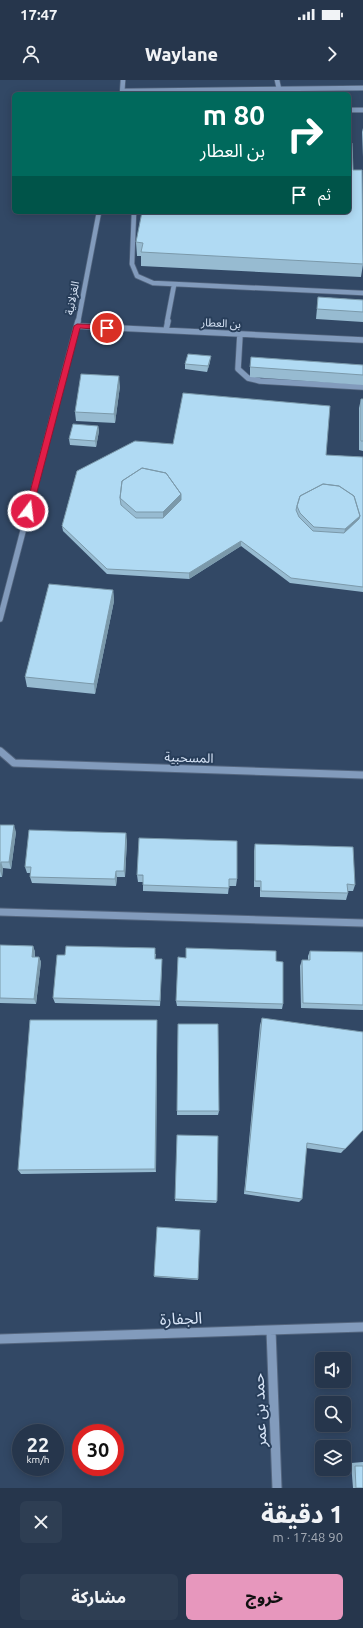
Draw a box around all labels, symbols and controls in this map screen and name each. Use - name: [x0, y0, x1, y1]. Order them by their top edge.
- text: 17:47: [20, 6, 58, 23]
- icon: person: [20, 43, 42, 65]
- icon: forward: [321, 43, 343, 65]
- text: Waylane: [145, 44, 218, 64]
- text: 80 m: [203, 99, 265, 130]
- icon: right: [279, 108, 331, 160]
- text: بن العطار: [200, 140, 265, 160]
- icon: arrive: [288, 184, 310, 206]
- text: ثم: [318, 186, 331, 203]
- street label: الغزلانية: [63, 280, 82, 316]
- pin: [90, 311, 124, 345]
- street label: بن العطار: [200, 316, 241, 331]
- icon: arrive: [96, 317, 118, 339]
- position arrow: [7, 490, 49, 532]
- street label: المسحبية: [164, 749, 214, 766]
- street label: الجفارة: [159, 1308, 203, 1329]
- map controls: [315, 1352, 351, 1476]
- button: sound: [315, 1352, 351, 1388]
- street label: حمد بن عمر: [249, 1373, 270, 1448]
- button: search: [315, 1396, 351, 1432]
- speed limit sign: 30: [72, 1424, 124, 1476]
- text: 22: [27, 1433, 49, 1456]
- button: layers: [315, 1440, 351, 1476]
- text: km/h: [26, 1454, 50, 1465]
- button: close: [20, 1501, 62, 1543]
- text: 1 دقيقة: [261, 1501, 343, 1528]
- text: 90 m · 17:48: [272, 1530, 343, 1544]
- button: مشاركة: [20, 1574, 178, 1620]
- button: خروج: [186, 1574, 343, 1620]

